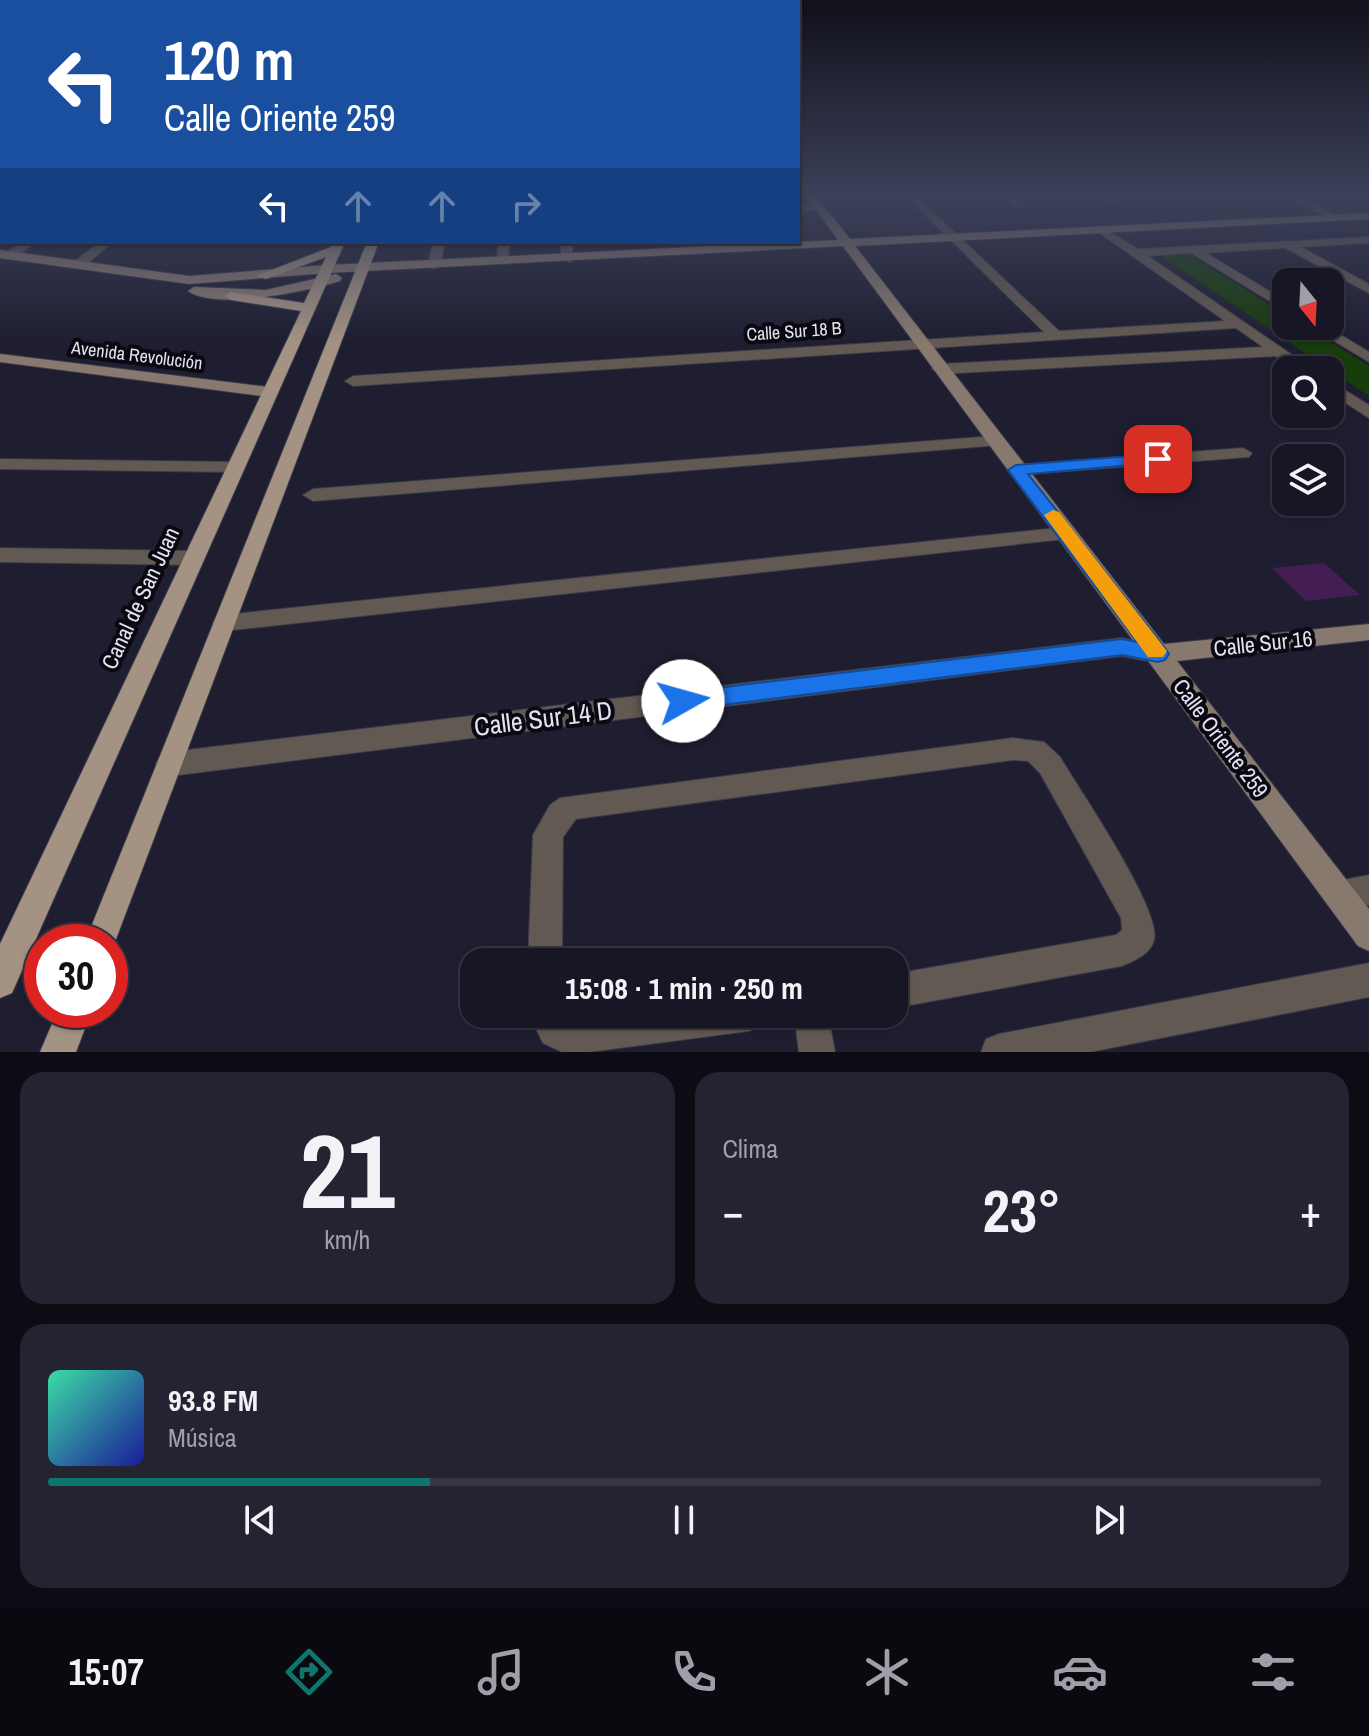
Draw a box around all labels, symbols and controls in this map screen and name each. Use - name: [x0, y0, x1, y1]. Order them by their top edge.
- text: 120 m: [164, 22, 294, 97]
- icon: left: [32, 32, 136, 136]
- text: Calle Oriente 259: [164, 94, 395, 142]
- icon: left: [252, 184, 296, 228]
- icon: ahead: [336, 184, 380, 228]
- icon: ahead: [420, 184, 464, 228]
- icon: right: [504, 184, 548, 228]
- north arrow: [1272, 268, 1344, 340]
- map controls: [1272, 268, 1344, 516]
- street label: Calle Sur 18 B: [746, 315, 842, 347]
- street label: Avenida Revolución: [69, 334, 204, 375]
- button: search: [1272, 356, 1344, 428]
- pin: [1124, 425, 1192, 493]
- icon: arrive: [1136, 437, 1180, 481]
- button: layers: [1272, 444, 1344, 516]
- street label: Canal de San Juan: [94, 522, 186, 674]
- street label: Calle Sur 16: [1212, 623, 1314, 663]
- position arrow: [641, 659, 725, 743]
- street label: Calle Oriente 259: [1166, 673, 1276, 803]
- street label: Calle Sur 14 D: [472, 692, 614, 744]
- speed limit sign: 30: [24, 924, 128, 1028]
- text: 15:08 · 1 min · 250 m: [565, 968, 803, 1008]
- text: 21: [300, 1100, 395, 1240]
- text: Clima: [723, 1131, 778, 1166]
- text: 23°: [982, 1170, 1061, 1251]
- text: −: [723, 1181, 744, 1241]
- text: +: [1300, 1181, 1321, 1241]
- text: km/h: [324, 1222, 370, 1257]
- text: 93.8 FM: [168, 1380, 258, 1420]
- text: Música: [168, 1420, 237, 1455]
- icon: previous: [238, 1498, 282, 1542]
- icon: pause: [662, 1498, 706, 1542]
- icon: next: [1087, 1498, 1131, 1542]
- icon: directions: [281, 1644, 337, 1700]
- icon: music: [473, 1644, 529, 1700]
- icon: phone: [666, 1644, 722, 1700]
- icon: climate: [859, 1644, 915, 1700]
- icon: car: [1052, 1644, 1108, 1700]
- icon: filters: [1245, 1644, 1301, 1700]
- text: 15:07: [68, 1648, 144, 1696]

